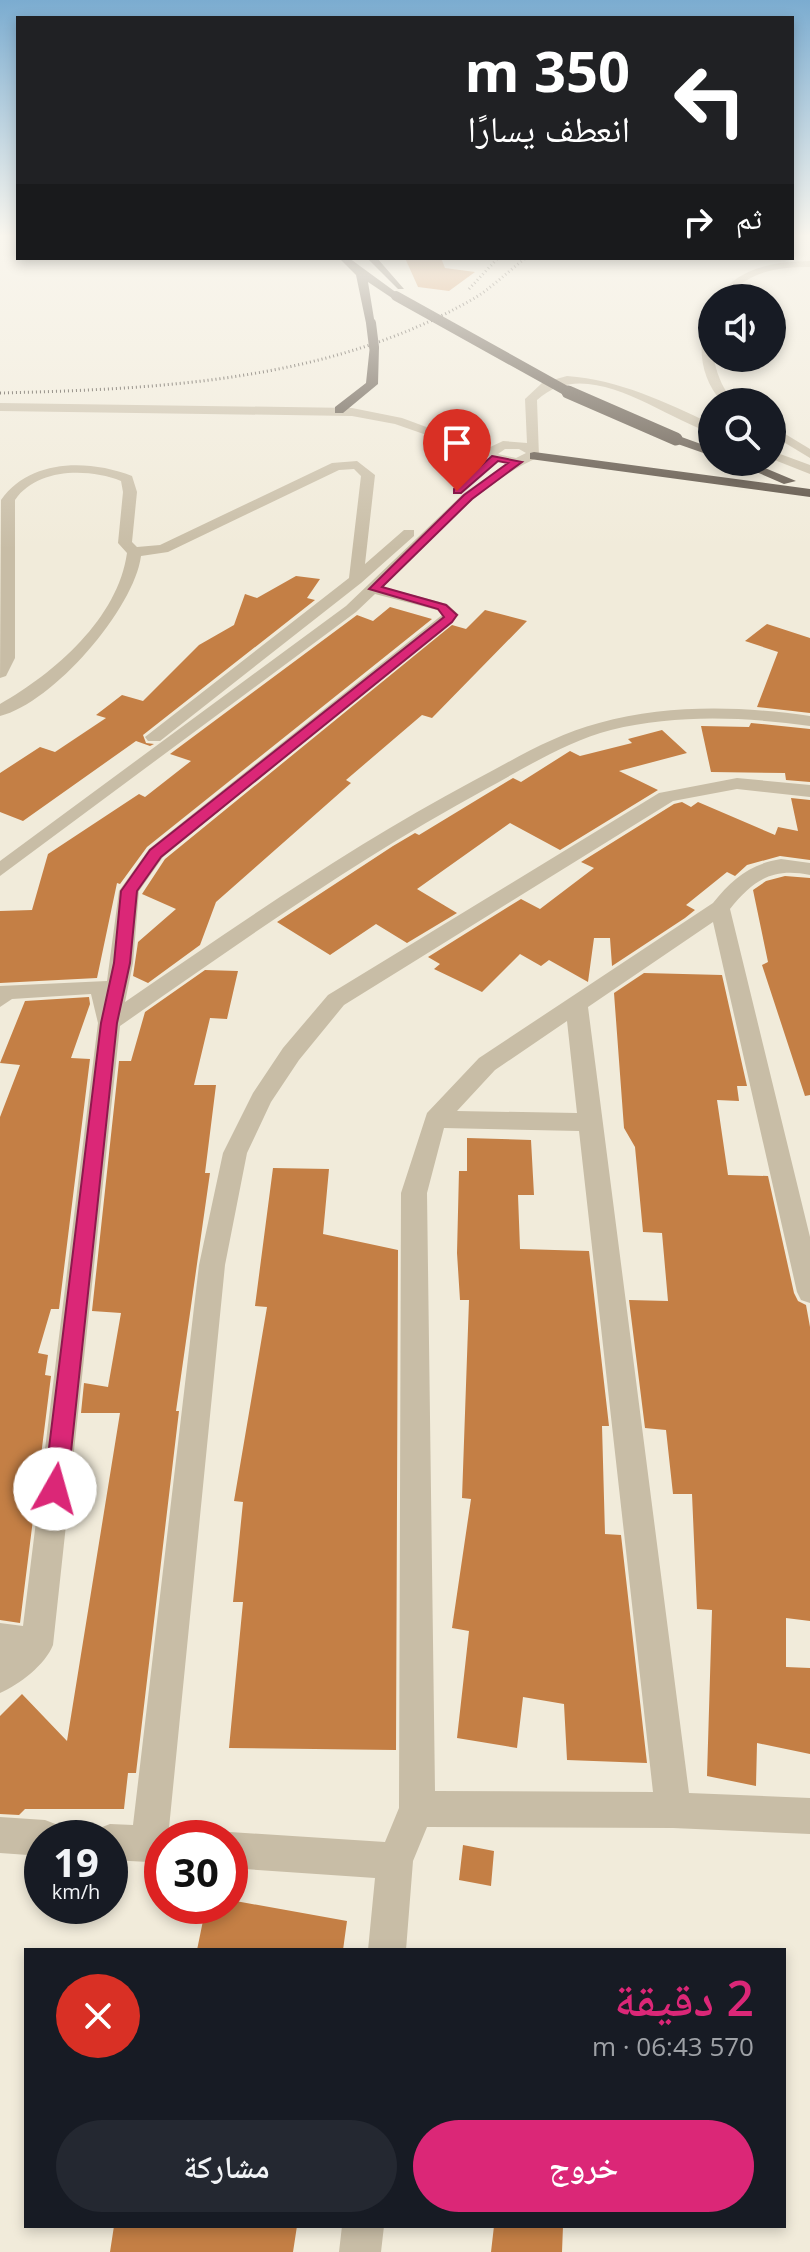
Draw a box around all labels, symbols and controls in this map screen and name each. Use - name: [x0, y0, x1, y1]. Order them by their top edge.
- text: 350 m: [464, 32, 630, 108]
- icon: left: [658, 48, 762, 152]
- text: انعطف يسارًا: [467, 104, 630, 153]
- text: ثم: [736, 197, 762, 238]
- icon: right: [676, 200, 720, 244]
- map controls: [698, 284, 786, 476]
- button: sound: [698, 284, 786, 372]
- button: search: [698, 388, 786, 476]
- pin: [423, 409, 491, 491]
- icon: arrive: [435, 421, 479, 465]
- position arrow: [13, 1447, 97, 1531]
- speed limit sign: 30: [144, 1820, 248, 1924]
- text: 19: [53, 1834, 99, 1889]
- text: km/h: [52, 1878, 100, 1905]
- text: 2 دقيقة: [614, 1965, 754, 2030]
- button: close: [56, 1974, 140, 2058]
- text: 570 m · 06:43: [592, 2028, 754, 2064]
- button: مشاركة: [56, 2120, 397, 2212]
- button: خروج: [413, 2120, 754, 2212]

